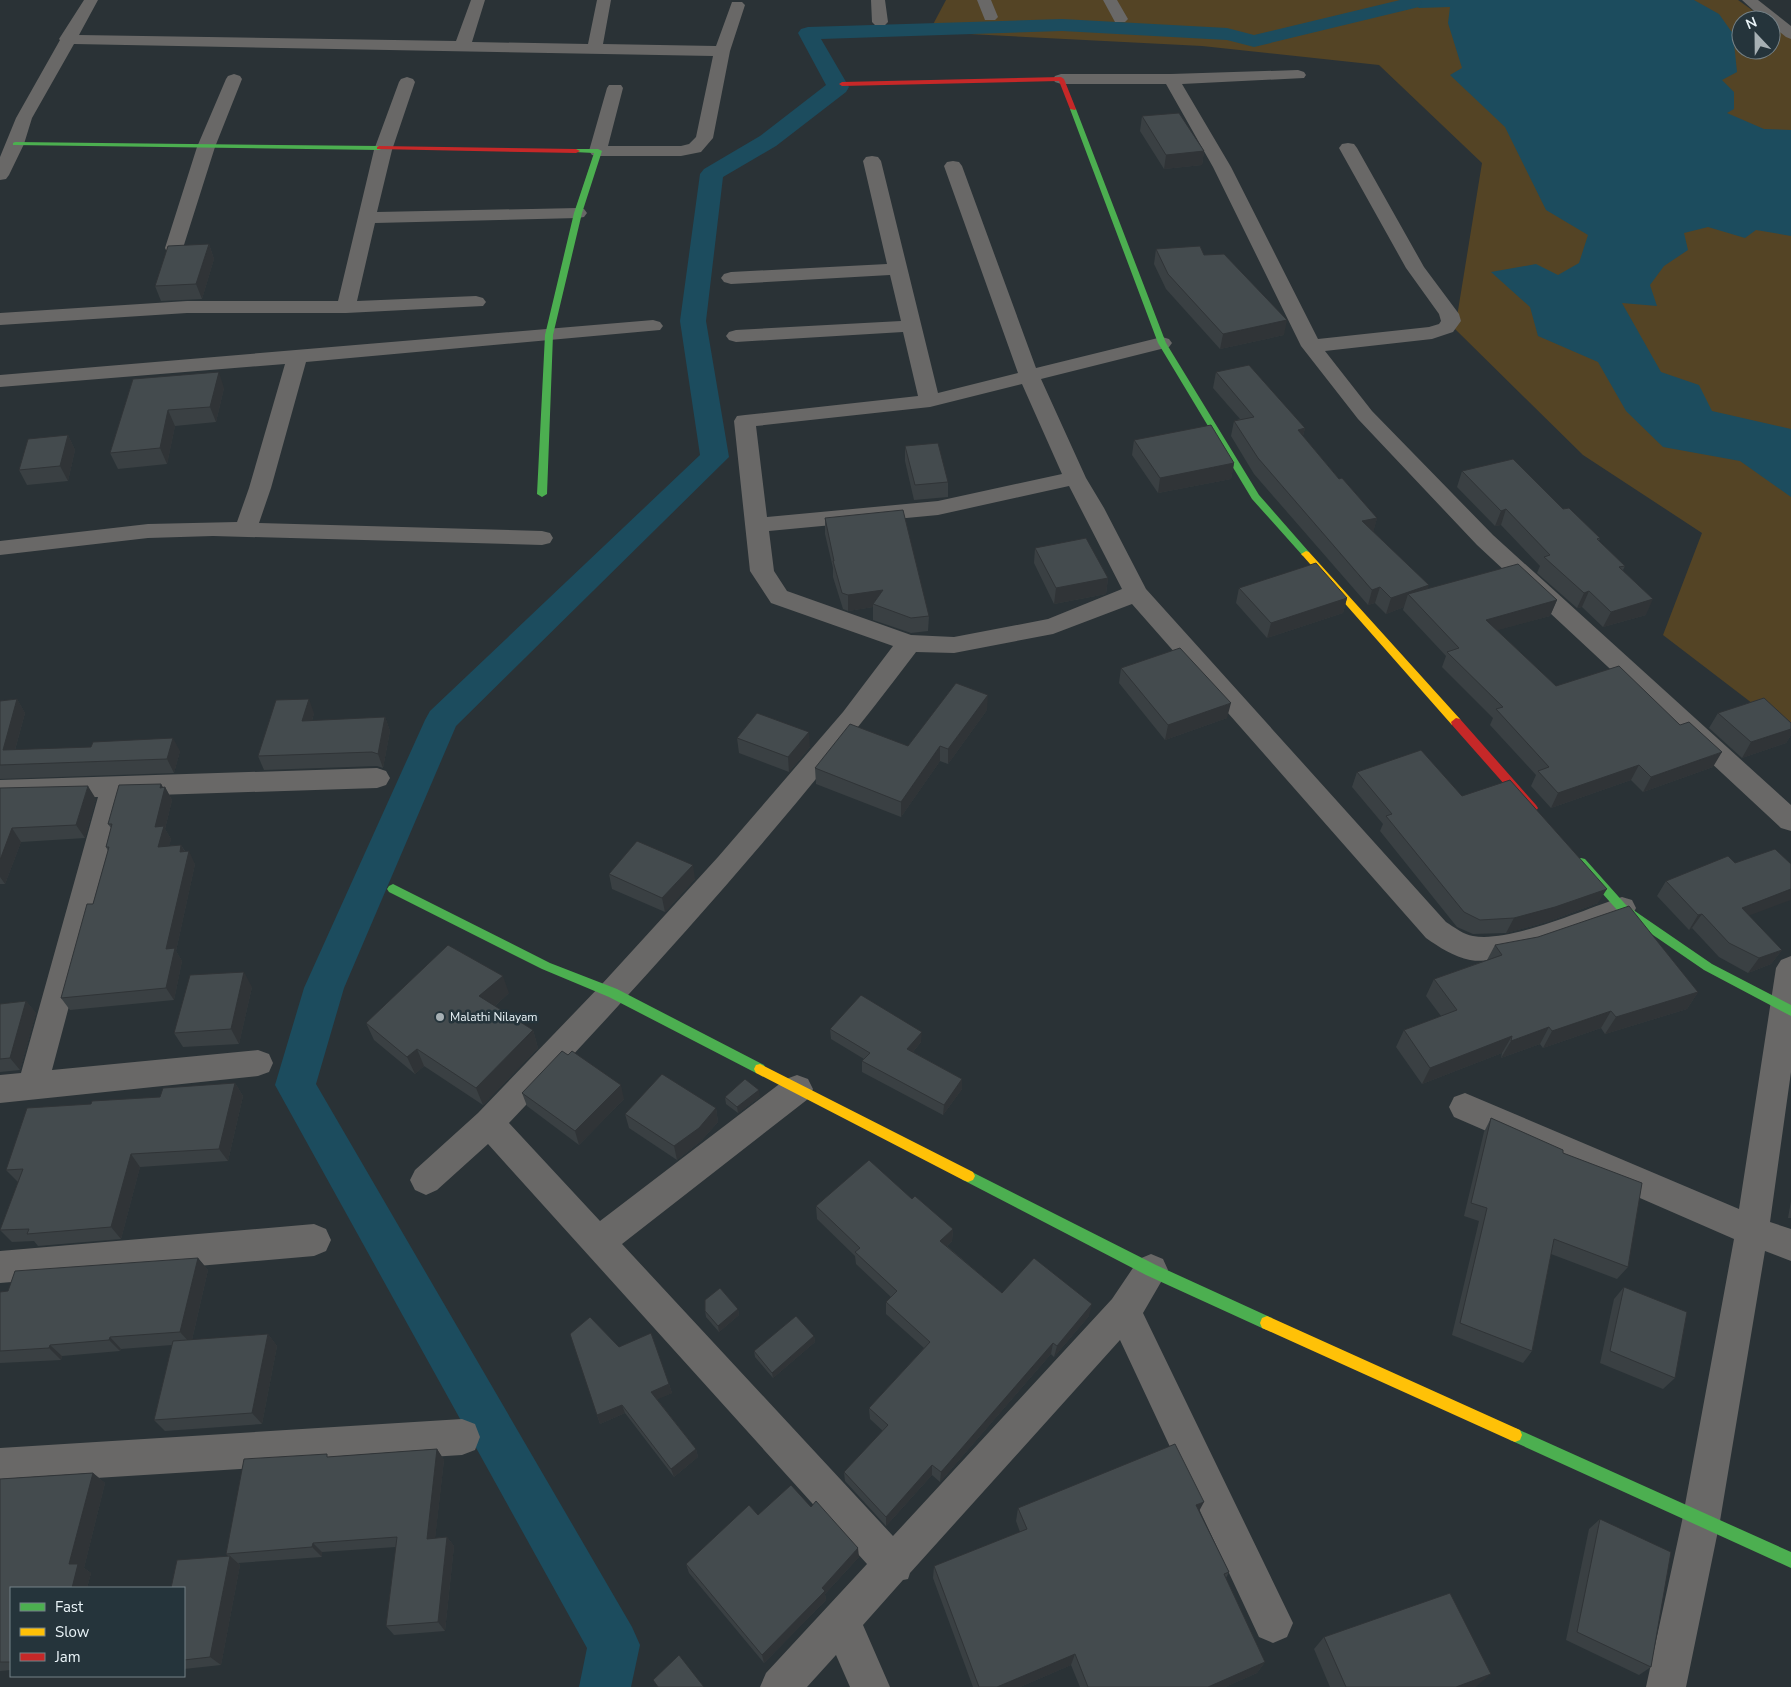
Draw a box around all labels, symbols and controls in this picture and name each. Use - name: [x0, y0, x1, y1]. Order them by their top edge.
- north arrow: [1731, 10, 1781, 60]
- text: N: [1743, 13, 1760, 34]
- place label: Malathi Nilayam: [450, 1009, 538, 1025]
- marker: Malathi Nilayam: [434, 1011, 446, 1023]
- legend: [10, 1587, 185, 1677]
- text: Fast: [55, 1597, 84, 1617]
- text: Slow: [55, 1622, 90, 1642]
- text: Jam: [54, 1647, 81, 1667]

